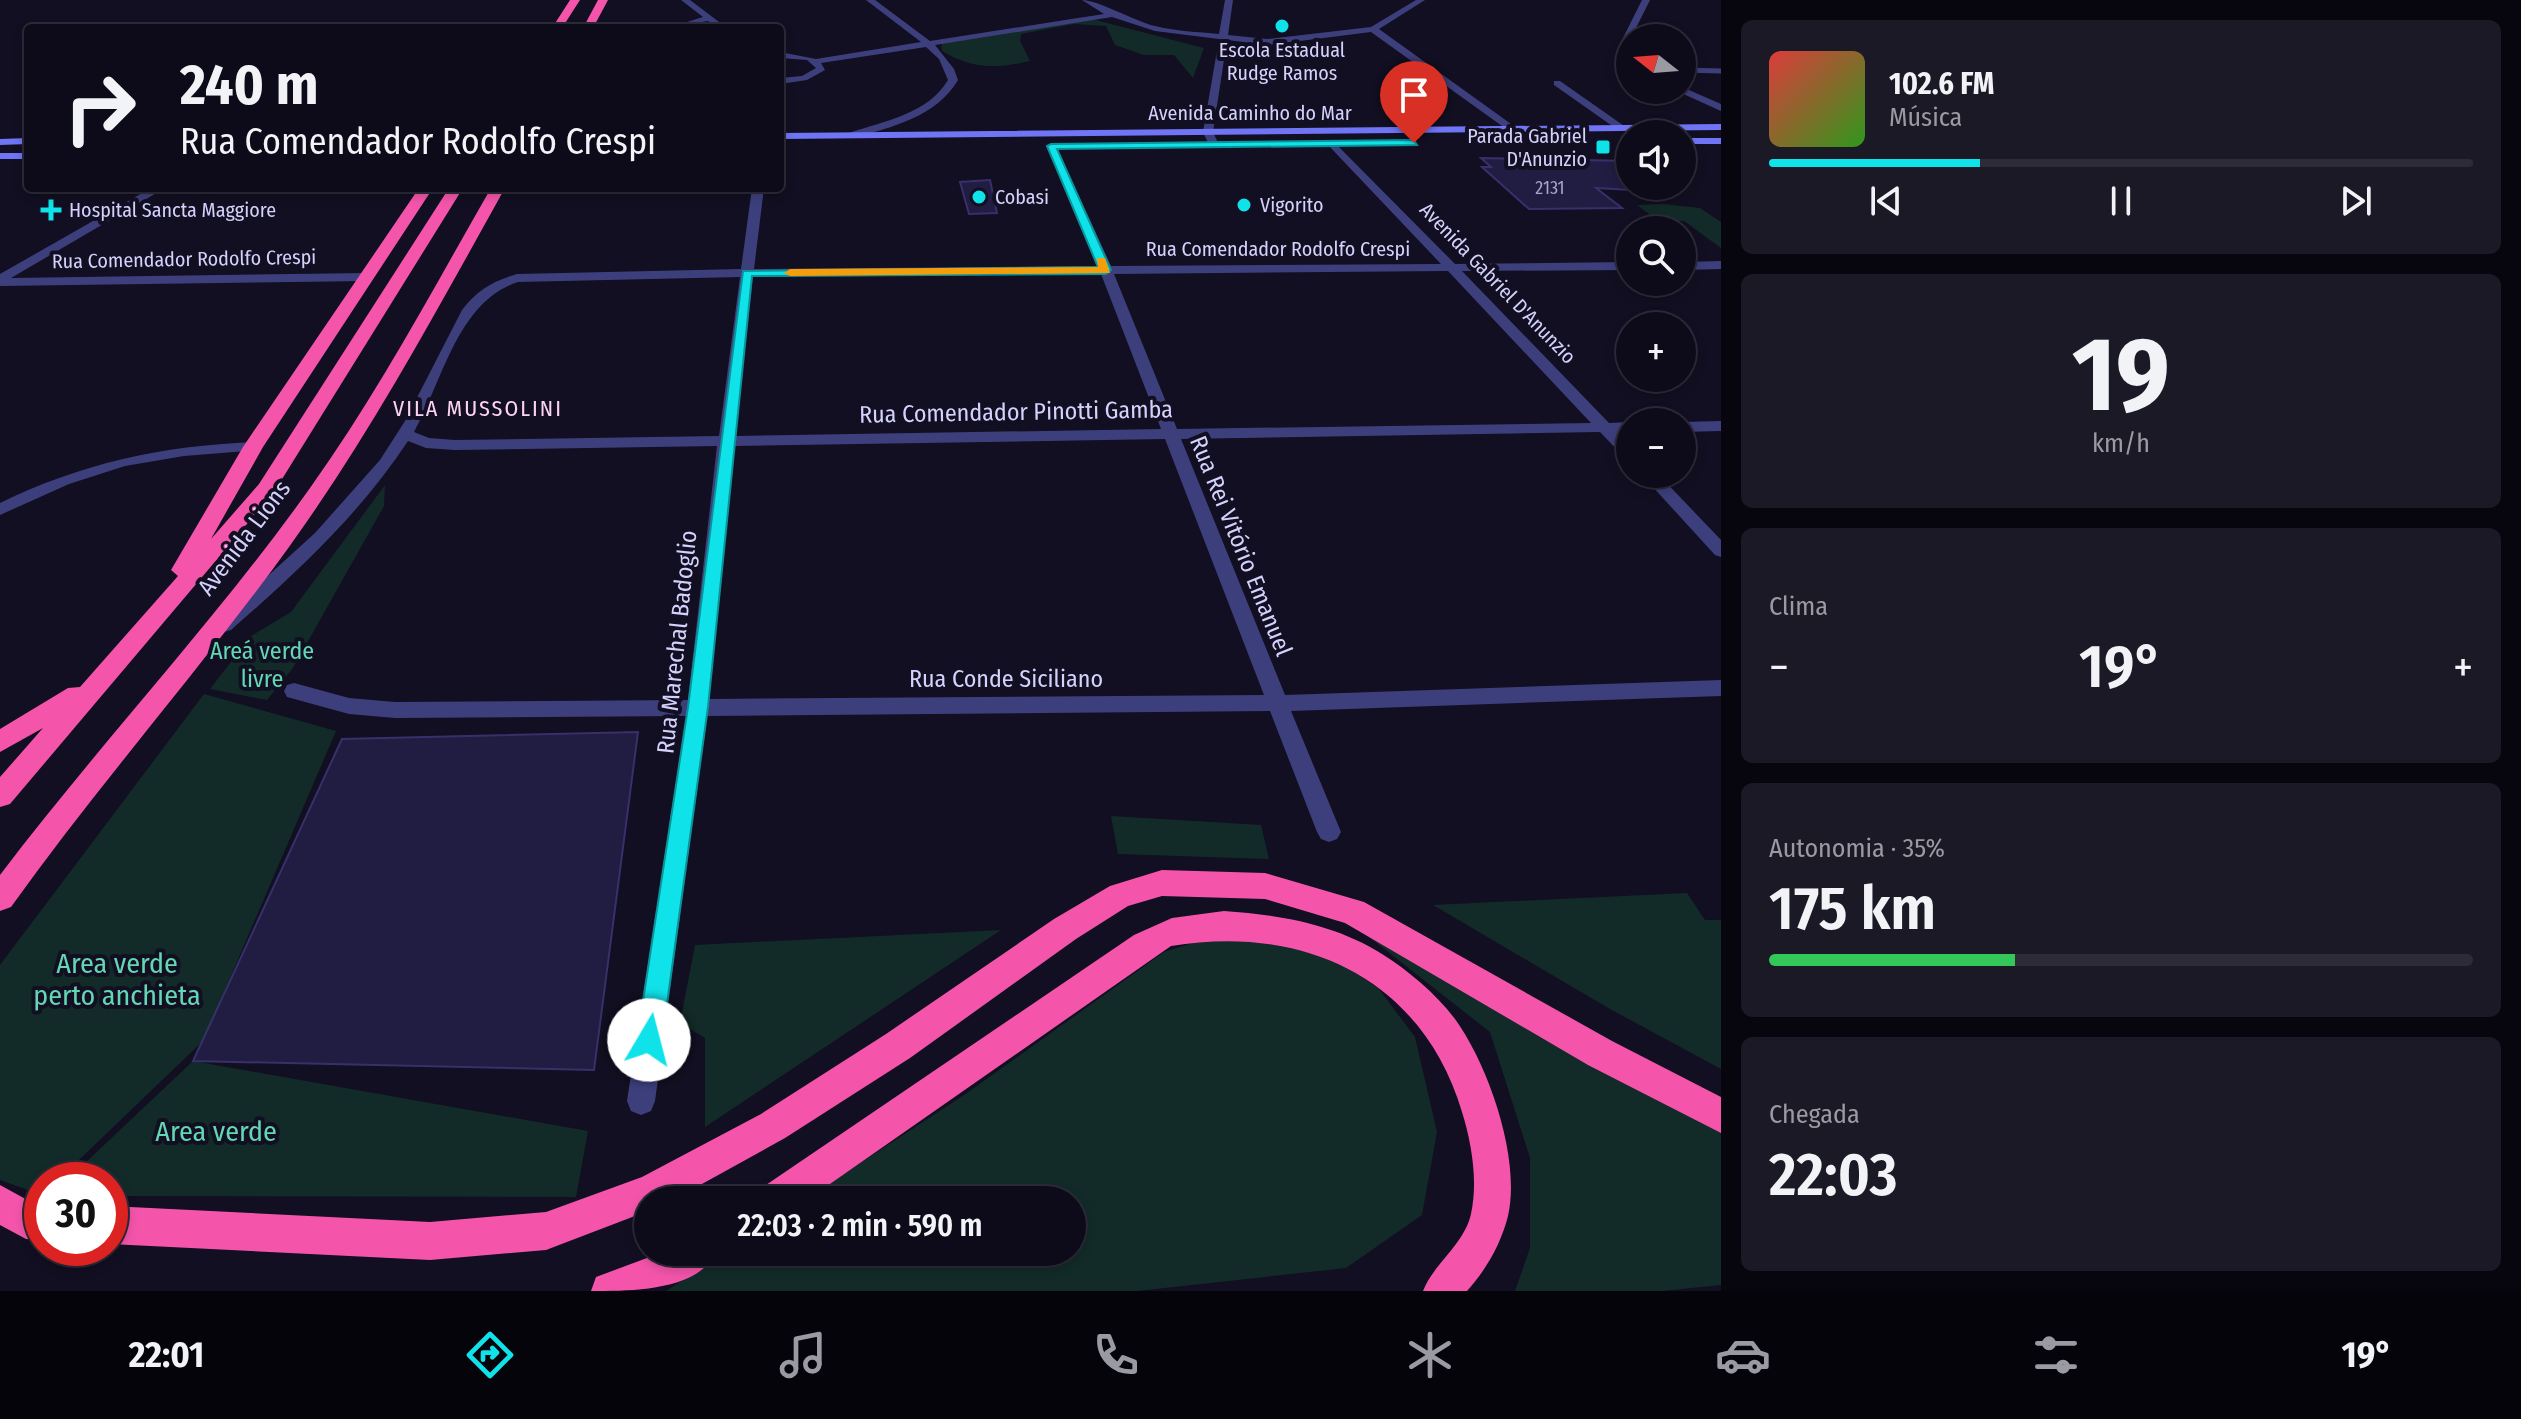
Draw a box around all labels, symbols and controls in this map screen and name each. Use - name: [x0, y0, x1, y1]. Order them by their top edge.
- marker: Escola Estadual Rudge Ramos: [1273, 17, 1291, 35]
- north arrow: [1616, 24, 1696, 104]
- map controls: [1616, 24, 1696, 488]
- place label: Escola Estadual Rudge Ramos: [1219, 38, 1345, 85]
- text: 240 m: [180, 52, 319, 119]
- icon: right: [48, 56, 152, 160]
- pin: [1380, 61, 1448, 143]
- text: 102.6 FM: [1889, 66, 1994, 102]
- icon: arrive: [1392, 73, 1436, 117]
- street label: Avenida Caminho do Mar: [1148, 101, 1352, 125]
- text: Música: [1889, 102, 1962, 133]
- text: Rua Comendador Rodolfo Crespi: [180, 120, 656, 164]
- button: sound: [1616, 120, 1696, 200]
- place label: Parada Gabriel D'Anunzio: [1467, 124, 1587, 171]
- marker: Parada Gabriel D'Anunzio: [1594, 138, 1612, 156]
- house number: 2131: [1535, 177, 1565, 199]
- icon: previous: [1864, 179, 1908, 223]
- icon: pause: [2099, 179, 2143, 223]
- icon: next: [2334, 179, 2378, 223]
- place label: Cobasi: [995, 185, 1049, 209]
- marker: Cobasi: [970, 188, 988, 206]
- place label: Vigorito: [1260, 193, 1324, 217]
- marker: Vigorito: [1235, 196, 1253, 214]
- place label: Hospital Sancta Maggiore: [69, 198, 276, 222]
- street label: Avenida Gabriel D'Anunzio: [1415, 198, 1581, 368]
- marker: Hospital Sancta Maggiore: [40, 199, 62, 221]
- button: search: [1616, 216, 1696, 296]
- street label: Rua Comendador Rodolfo Crespi: [1146, 237, 1410, 261]
- street label: Rua Comendador Rodolfo Crespi: [52, 245, 316, 273]
- button: +: [1616, 312, 1696, 392]
- text: 19: [2072, 313, 2170, 438]
- district label: VILA MUSSOLINI: [393, 395, 563, 422]
- street label: Rua Comendador Pinotti Gamba: [859, 395, 1173, 429]
- button: −: [1616, 408, 1696, 488]
- text: km/h: [2092, 428, 2150, 459]
- street label: Rua Rei Vitório Emanuel: [1184, 432, 1298, 660]
- street label: Avenida Lions: [192, 475, 296, 601]
- street label: Rua Marechal Badoglio: [651, 529, 703, 755]
- text: Clima: [1769, 591, 1828, 622]
- text: 19°: [2079, 631, 2163, 703]
- park label: Areá verde livre: [210, 637, 314, 693]
- text: −: [1769, 641, 1789, 694]
- text: +: [2453, 641, 2473, 694]
- street label: Rua Conde Siciliano: [909, 665, 1103, 693]
- text: Autonomia · 35%: [1769, 833, 1945, 864]
- text: 175 km: [1769, 873, 1936, 945]
- park label: Area verde perto anchieta: [33, 947, 201, 1012]
- position arrow: [607, 998, 691, 1082]
- text: Chegada: [1769, 1099, 1860, 1130]
- park label: Area verde: [155, 1115, 277, 1148]
- text: 22:03: [1769, 1139, 1898, 1211]
- speed limit sign: 30: [24, 1162, 128, 1266]
- text: 22:03 · 2 min · 590 m: [737, 1208, 983, 1244]
- icon: directions: [462, 1327, 518, 1383]
- icon: music: [775, 1327, 831, 1383]
- icon: phone: [1088, 1327, 1144, 1383]
- icon: climate: [1402, 1327, 1458, 1383]
- icon: car: [1715, 1327, 1771, 1383]
- icon: filters: [2028, 1327, 2084, 1383]
- text: 22:01: [129, 1333, 204, 1377]
- text: 19°: [2342, 1333, 2392, 1377]

